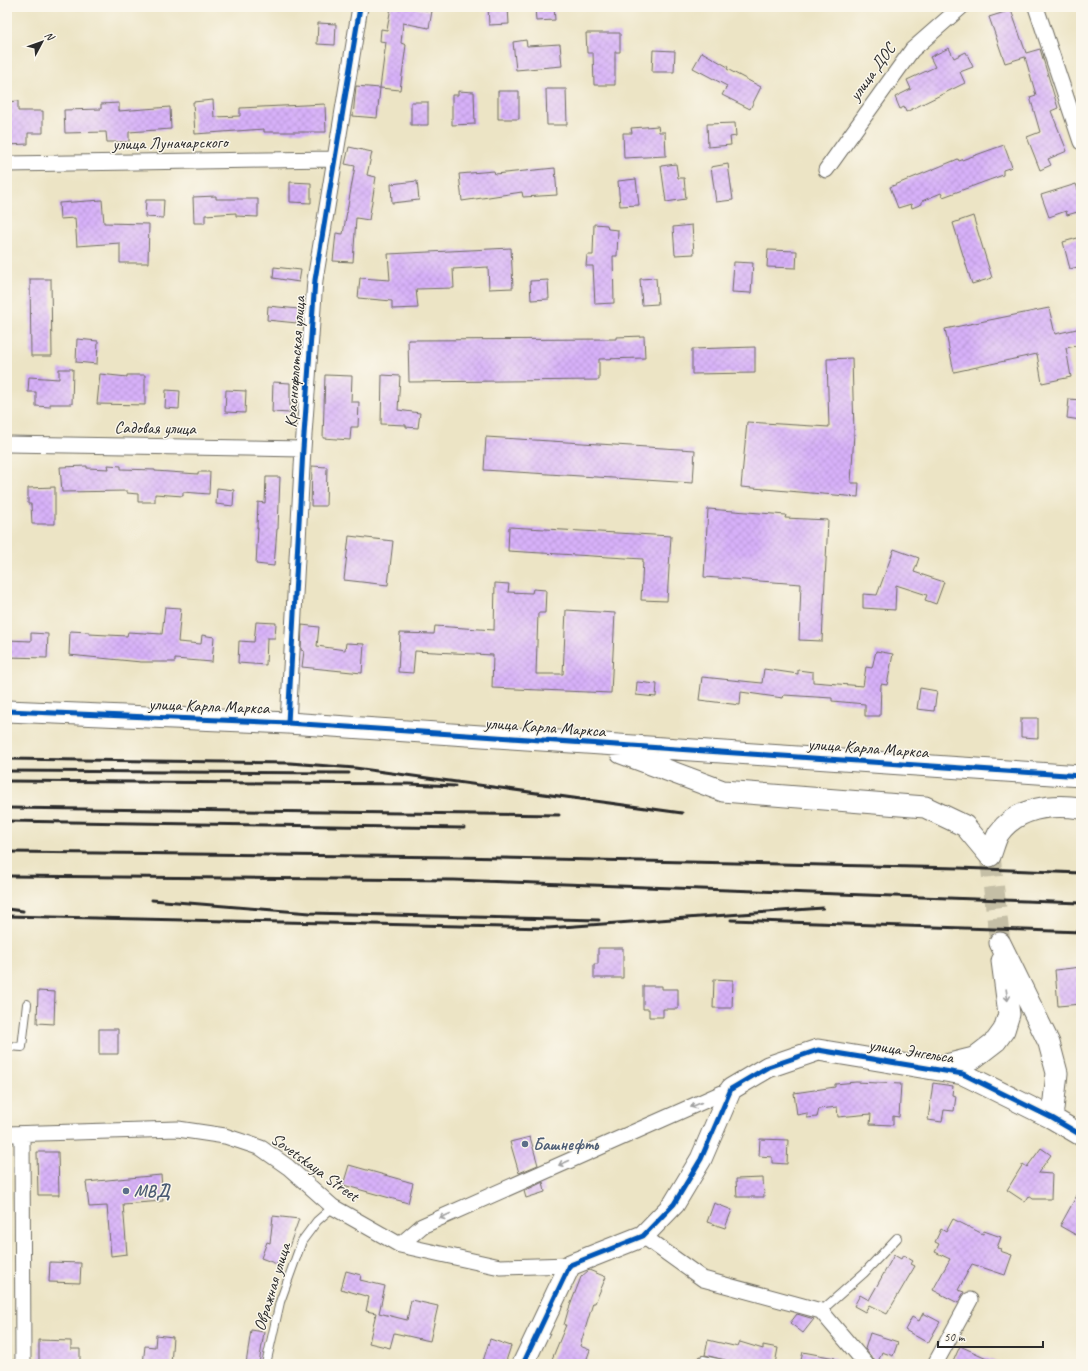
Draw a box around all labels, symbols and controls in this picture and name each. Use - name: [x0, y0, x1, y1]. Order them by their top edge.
- north arrow: [22, 22, 62, 62]
- text: N: [42, 28, 58, 44]
- street label: улица ДОС: [844, 37, 901, 106]
- street label: улица Луначарского: [111, 131, 230, 155]
- street label: Краснофлотская улица: [280, 294, 310, 428]
- street label: Садовая улица: [114, 417, 198, 439]
- street label: улица Карла Маркса: [147, 693, 271, 719]
- street label: улица Карла Маркса: [483, 712, 607, 742]
- street label: улица Карла Маркса: [806, 733, 930, 763]
- one-way arrow: [1003, 988, 1011, 1001]
- street label: улица Энгельса: [866, 1034, 956, 1068]
- one-way arrow: [690, 1102, 702, 1109]
- street label: Sovetskaya Street: [267, 1128, 365, 1207]
- place label: Башнефть: [533, 1134, 600, 1155]
- marker: Башнефть: [520, 1139, 530, 1149]
- one-way arrow: [558, 1160, 570, 1168]
- place label: МВД: [134, 1181, 171, 1202]
- marker: МВД: [121, 1186, 131, 1196]
- one-way arrow: [439, 1213, 451, 1220]
- street label: Овражная улица: [249, 1239, 296, 1334]
- scale bar: [938, 1323, 1043, 1349]
- text: 50 m: [944, 1329, 966, 1345]

